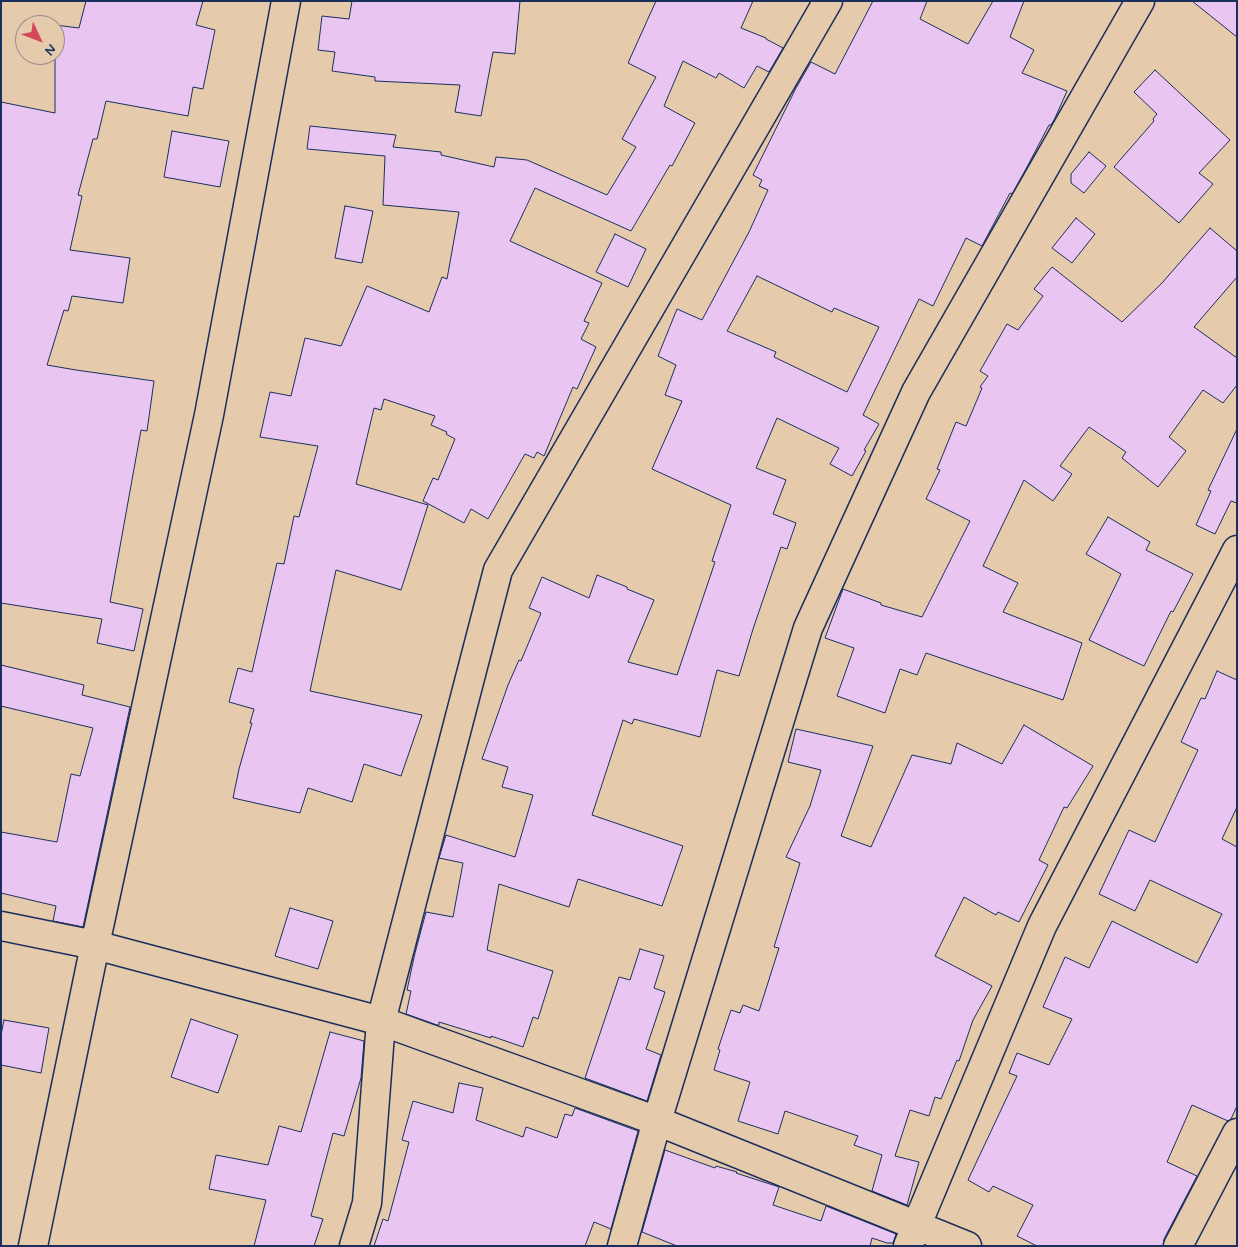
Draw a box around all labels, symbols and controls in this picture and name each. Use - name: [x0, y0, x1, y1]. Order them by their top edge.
- north arrow: [15, 15, 65, 65]
- text: N: [40, 40, 60, 59]

